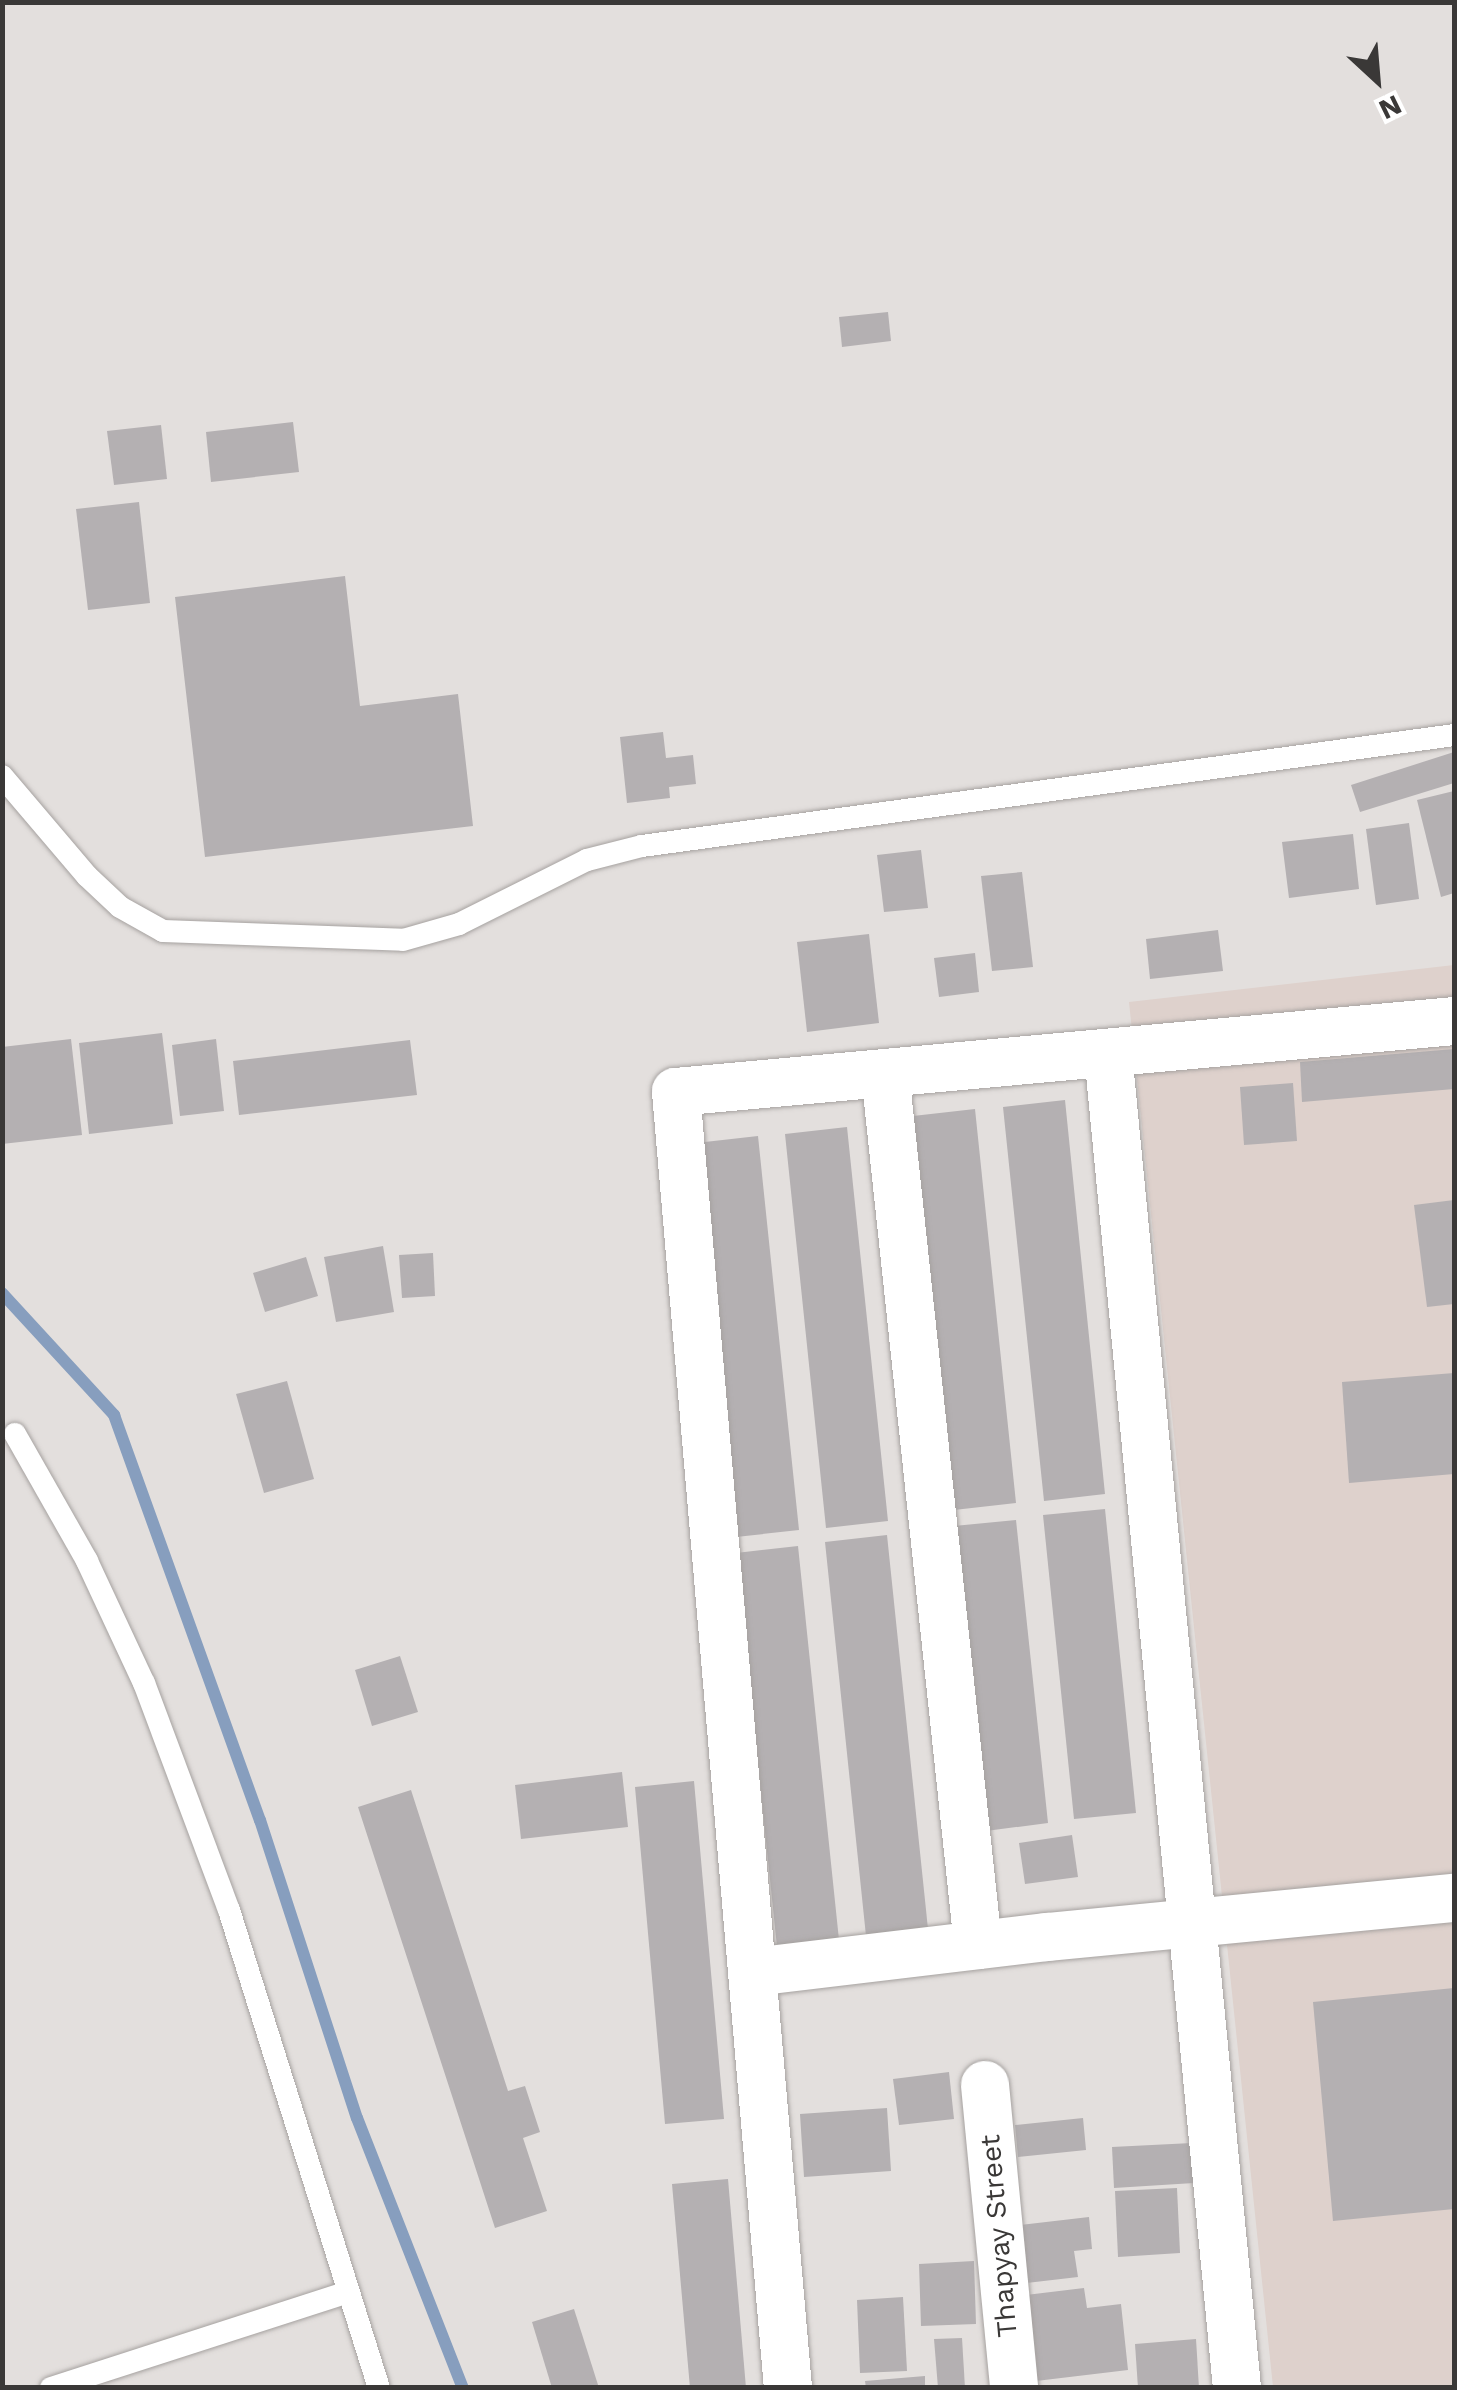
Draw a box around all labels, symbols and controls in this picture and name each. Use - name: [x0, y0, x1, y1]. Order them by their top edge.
- north arrow: [1327, 30, 1427, 130]
- text: N: [1374, 88, 1407, 127]
- street label: Thapyay Street: [973, 2133, 1025, 2339]

